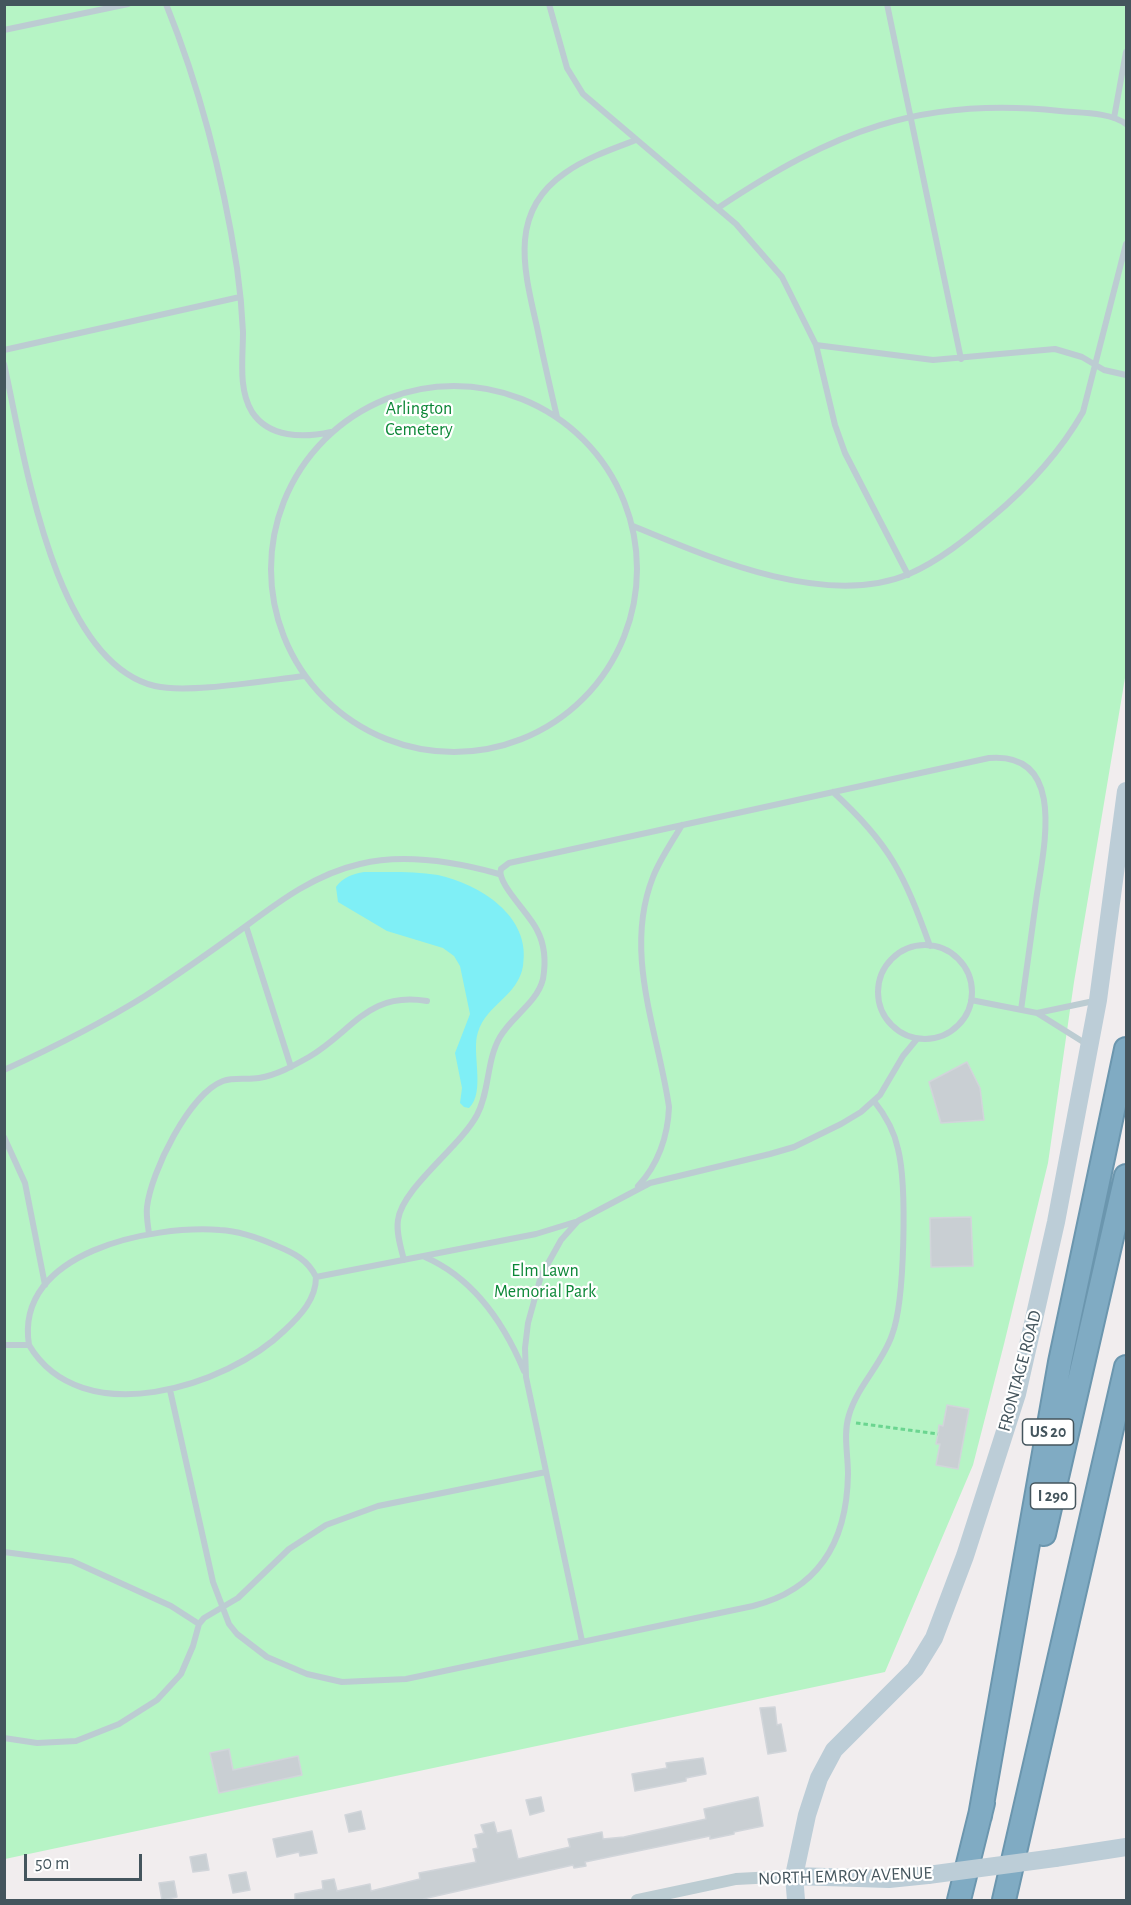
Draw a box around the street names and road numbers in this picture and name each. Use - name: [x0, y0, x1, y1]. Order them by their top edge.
- street label: FRONTAGE ROAD: [993, 1308, 1047, 1434]
- road number: US 20: [1022, 1419, 1074, 1445]
- road number: I 290: [1030, 1483, 1076, 1509]
- street label: NORTH EMROY AVENUE: [758, 1862, 932, 1890]

